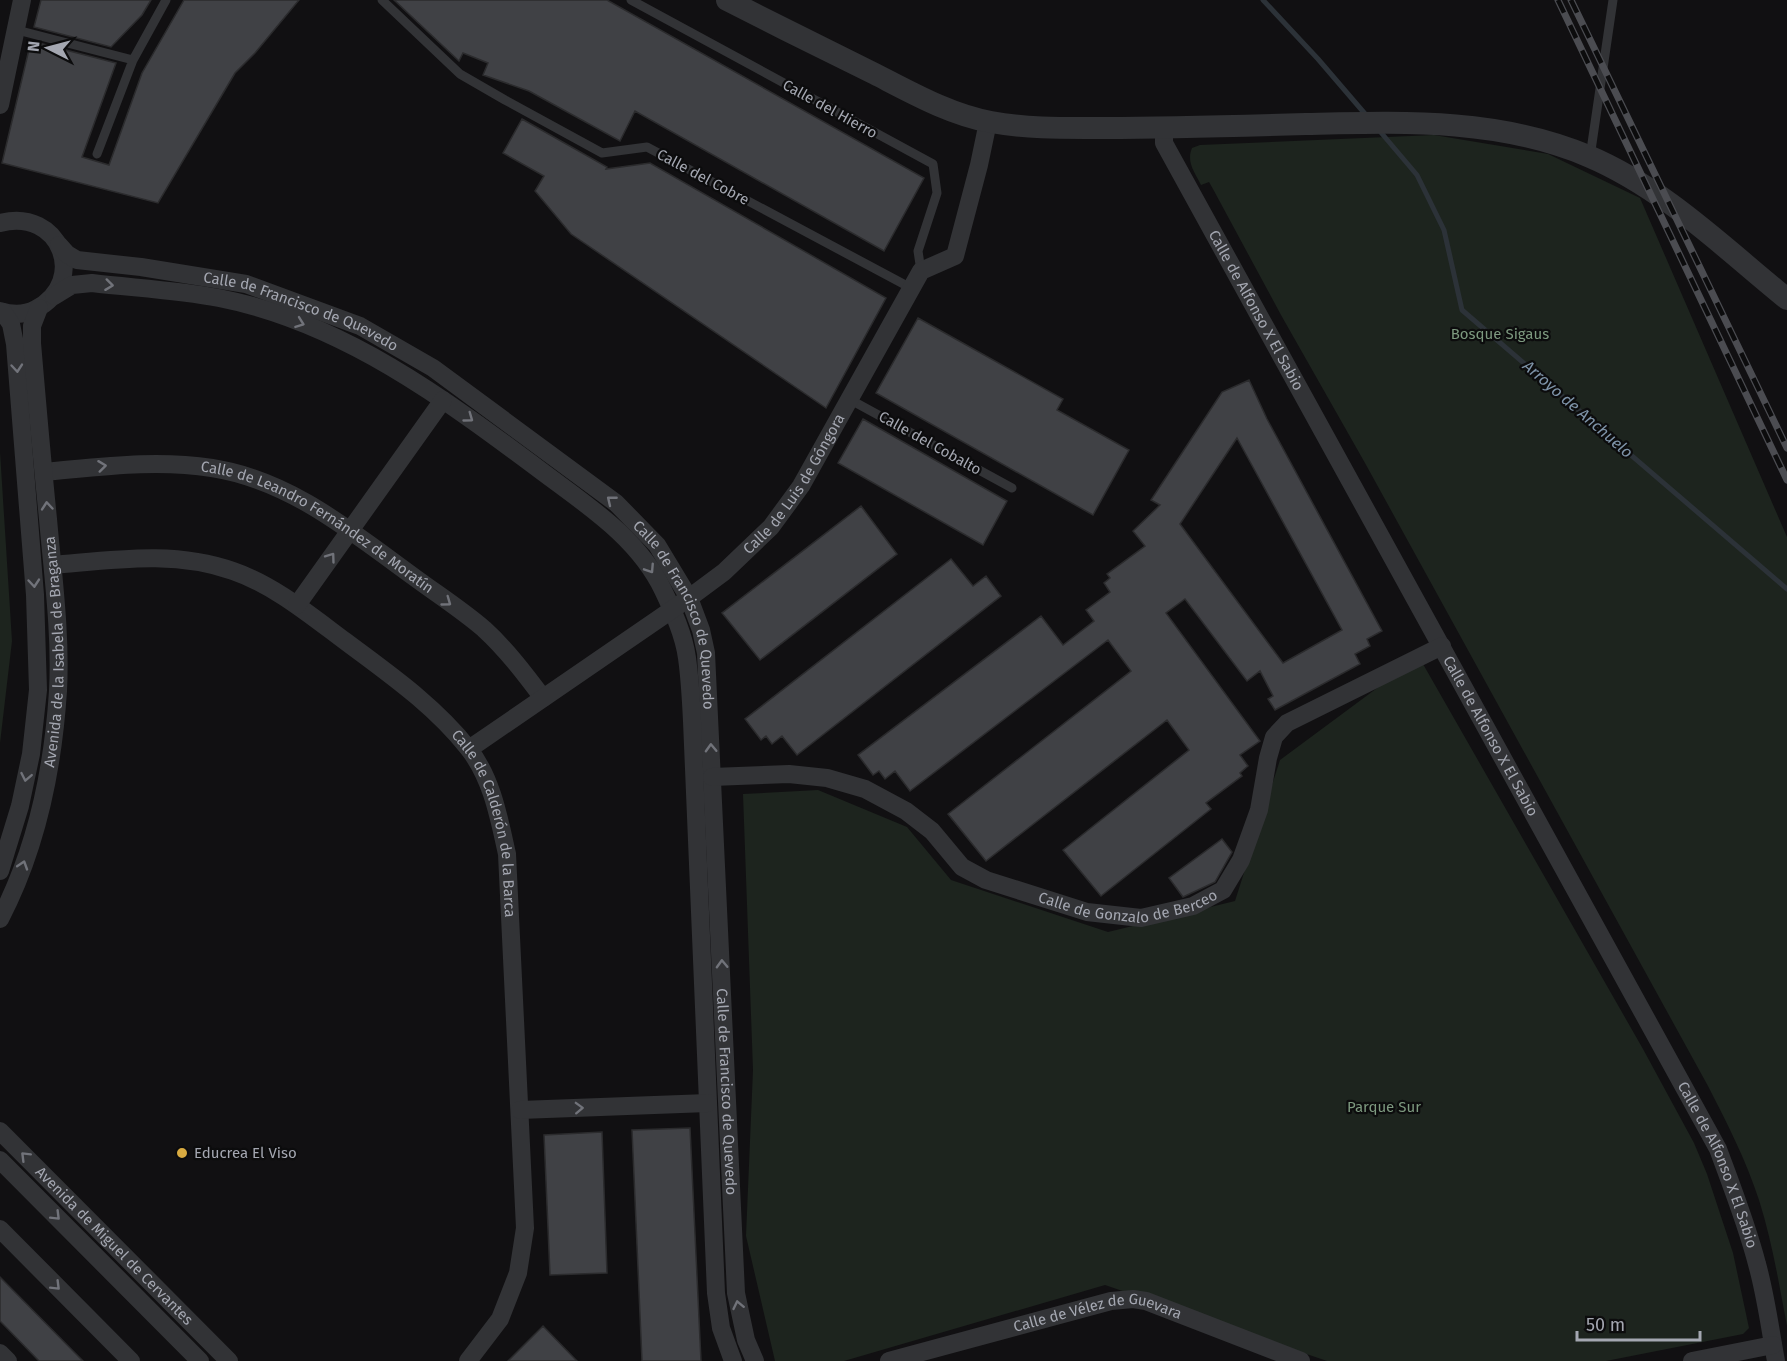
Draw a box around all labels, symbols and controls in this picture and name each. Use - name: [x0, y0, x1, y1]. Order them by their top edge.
- north arrow: [18, 18, 78, 78]
- text: N: [24, 40, 44, 53]
- street label: Calle del Hierro: [780, 76, 880, 142]
- street label: Calle del Cobre: [654, 145, 752, 209]
- street label: Calle de Alfonso X El Sabio: [1205, 227, 1307, 394]
- street label: Calle de Francisco de Quevedo: [202, 268, 401, 355]
- one-way arrow: [105, 278, 114, 291]
- one-way arrow: [294, 315, 305, 328]
- park label: Bosque Sigaus: [1451, 325, 1549, 343]
- water label: Arroyo de Anchuelo: [1518, 355, 1637, 462]
- one-way arrow: [10, 364, 23, 373]
- street label: Calle del Cobalto: [876, 407, 984, 479]
- one-way arrow: [463, 410, 474, 421]
- street label: Calle de Luis de Góngora: [739, 410, 849, 558]
- street label: Calle de Leandro Fernández de Moratín: [200, 458, 437, 597]
- one-way arrow: [97, 460, 106, 472]
- one-way arrow: [607, 496, 618, 507]
- one-way arrow: [41, 502, 54, 511]
- street label: Calle de Francisco de Quevedo: [629, 517, 718, 710]
- street label: Avenida de la Isabela de Braganza: [40, 536, 68, 769]
- one-way arrow: [324, 553, 335, 564]
- one-way arrow: [643, 562, 654, 573]
- one-way arrow: [28, 579, 41, 588]
- one-way arrow: [441, 595, 452, 606]
- street label: Calle de Alfonso X El Sabio: [1439, 653, 1542, 819]
- street label: Calle de Calderón de la Barca: [448, 726, 519, 918]
- one-way arrow: [705, 743, 718, 752]
- one-way arrow: [20, 772, 33, 782]
- one-way arrow: [16, 860, 29, 871]
- street label: Calle de Gonzalo de Berceo: [1035, 881, 1219, 903]
- text: Calle de Gonzalo de Berceo: [1036, 886, 1220, 927]
- one-way arrow: [715, 959, 728, 968]
- street label: Calle de Francisco de Quevedo: [713, 988, 740, 1195]
- street label: Calle de Alfonso X El Sabio: [1674, 1078, 1761, 1250]
- park label: Parque Sur: [1347, 1098, 1421, 1116]
- one-way arrow: [574, 1102, 583, 1114]
- place label: Educrea El Viso: [194, 1144, 297, 1162]
- marker: Educrea El Viso: [175, 1146, 189, 1160]
- one-way arrow: [21, 1152, 32, 1162]
- street label: Avenida de Miguel de Cervantes: [32, 1163, 197, 1329]
- one-way arrow: [49, 1209, 60, 1220]
- one-way arrow: [49, 1279, 60, 1289]
- street label: Calle de Vélez de Guevara: [1011, 1289, 1184, 1336]
- one-way arrow: [733, 1300, 746, 1310]
- scale bar: [1577, 1304, 1700, 1342]
- text: 50 m: [1586, 1314, 1625, 1336]

